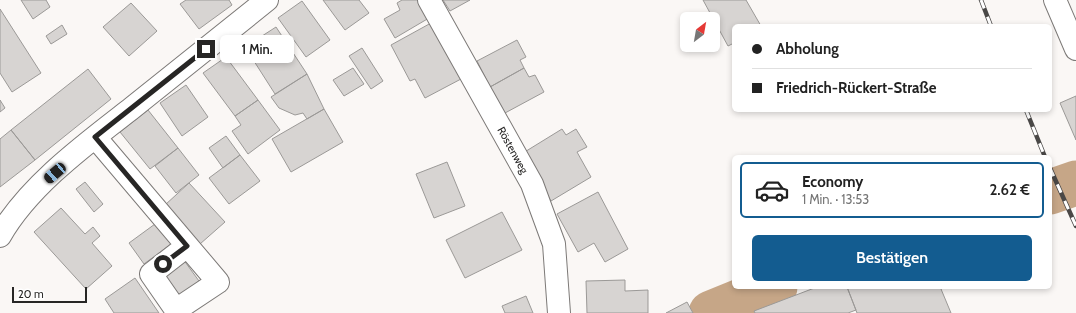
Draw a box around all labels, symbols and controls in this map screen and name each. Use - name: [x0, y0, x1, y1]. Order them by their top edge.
- north arrow: [680, 12, 720, 52]
- map controls: [680, 12, 720, 52]
- callout: 1 Min.: [220, 35, 294, 63]
- route end: [197, 40, 215, 58]
- text: Abholung: [776, 40, 839, 58]
- text: 1 Min.: [241, 41, 273, 57]
- text: Friedrich-Rückert-Straße: [776, 79, 937, 97]
- street label: Röstenweg: [494, 124, 532, 176]
- car: [42, 161, 68, 185]
- icon: car: [754, 172, 790, 208]
- text: Economy: [802, 173, 863, 191]
- text: 2.62 €: [989, 181, 1030, 199]
- text: 1 Min. · 13:53: [802, 191, 869, 207]
- button: Bestätigen: [752, 235, 1032, 281]
- route start: [154, 255, 172, 273]
- scale bar: [12, 285, 87, 304]
- text: 20 m: [18, 287, 44, 301]

